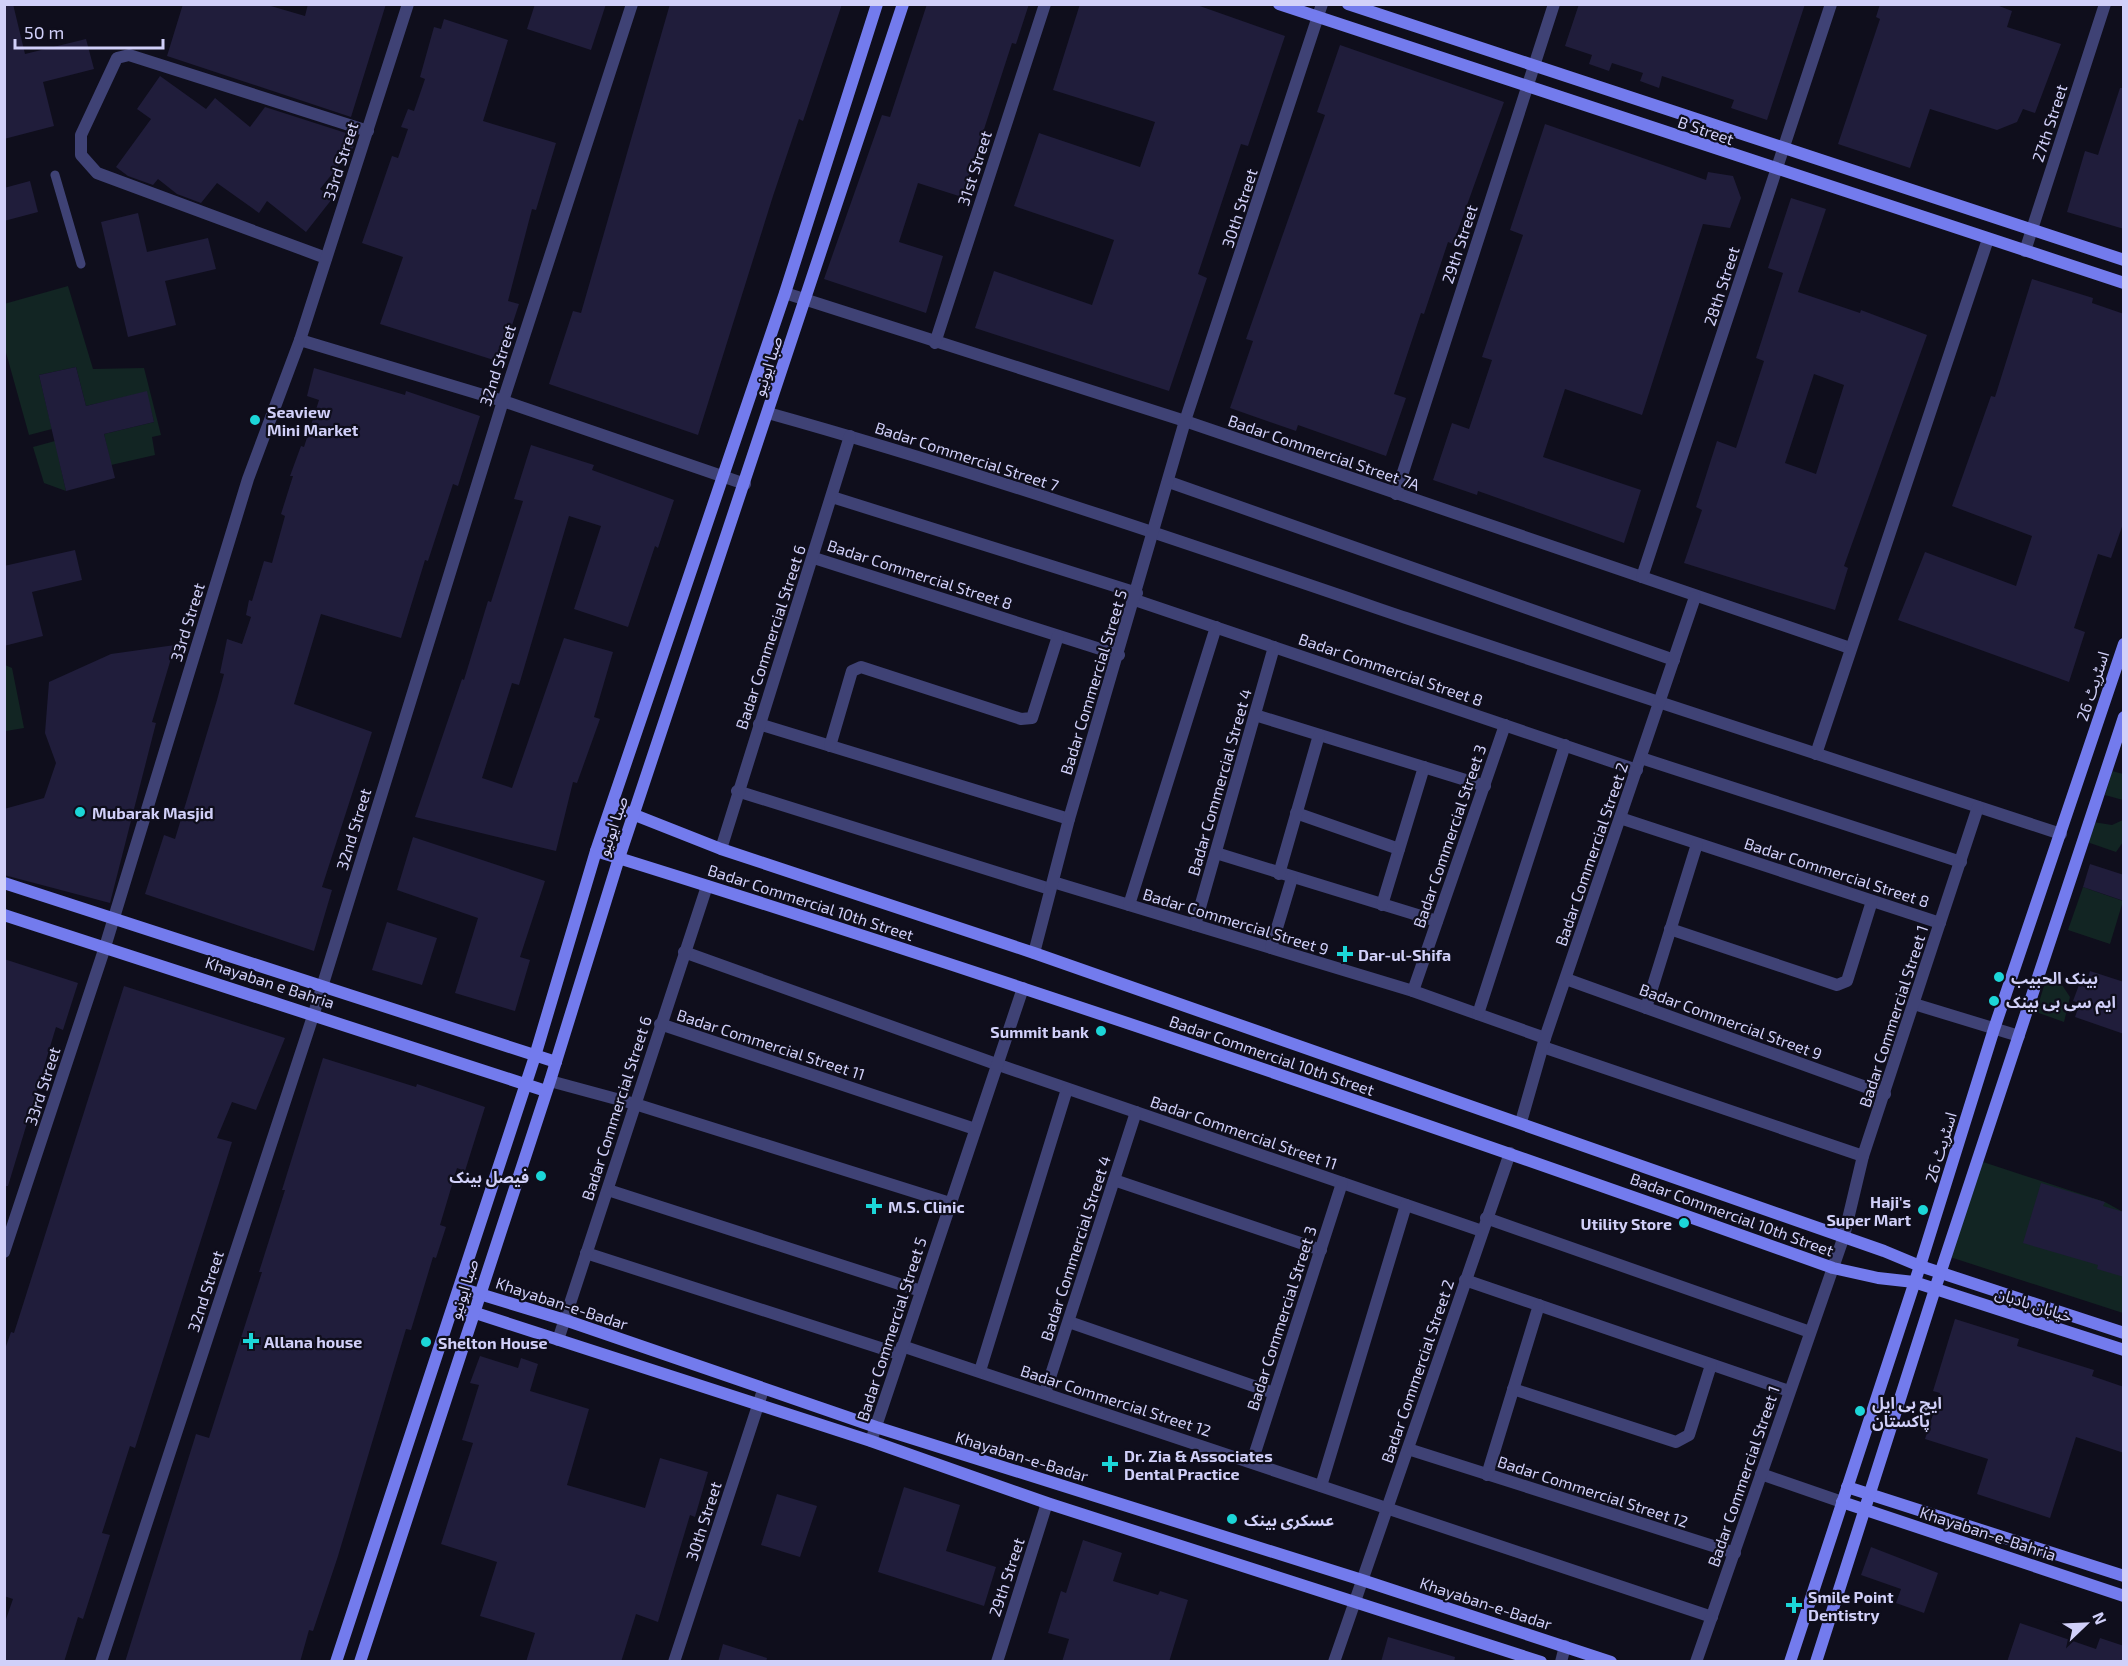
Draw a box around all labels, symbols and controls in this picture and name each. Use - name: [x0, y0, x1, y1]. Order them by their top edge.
- scale bar: [15, 12, 164, 50]
- text: 50 m: [24, 21, 64, 43]
- street label: 27th Street: [2028, 82, 2070, 164]
- street label: B Street: [1676, 112, 1736, 148]
- street label: 33rd Street: [318, 119, 362, 203]
- street label: 31st Street: [953, 128, 995, 208]
- street label: 30th Street: [1217, 166, 1261, 250]
- street label: 29th Street: [1437, 202, 1481, 286]
- street label: 28th Street: [1699, 244, 1743, 328]
- street label: 32nd Street: [475, 322, 519, 408]
- street label: صبا ایونیو: [748, 334, 787, 399]
- place label: Seaview Mini Market: [267, 402, 359, 439]
- street label: Badar Commercial Street 7A: [1226, 410, 1422, 494]
- marker: Seaview Mini Market: [248, 413, 262, 427]
- street label: Badar Commercial Street 7: [873, 417, 1061, 495]
- street label: Badar Commercial Street 8: [825, 535, 1015, 613]
- street label: Badar Commercial Street 6: [731, 542, 809, 732]
- street label: 33rd Street: [166, 580, 208, 664]
- street label: Badar Commercial Street 5: [1056, 587, 1130, 777]
- street label: Badar Commercial Street 8: [1296, 629, 1486, 709]
- street label: اسٹریٹ 26: [2072, 649, 2113, 724]
- street label: Badar Commercial Street 4: [1183, 686, 1255, 878]
- street label: Badar Commercial Street 3: [1409, 742, 1489, 930]
- street label: Badar Commercial Street 2: [1551, 760, 1631, 948]
- street label: 32nd Street: [332, 786, 374, 872]
- street label: صبا ایونیو: [593, 794, 632, 859]
- place label: Mubarak Masjid: [92, 803, 214, 822]
- marker: Mubarak Masjid: [73, 805, 87, 819]
- street label: Badar Commercial Street 8: [1742, 833, 1932, 911]
- street label: Badar Commercial 10th Street: [706, 860, 916, 944]
- street label: Badar Commercial Street 9: [1141, 884, 1331, 958]
- street label: Badar Commercial Street 1: [1855, 923, 1931, 1109]
- marker: Dar-ul-Shifa: [1336, 945, 1354, 963]
- place label: Dar-ul-Shifa: [1358, 945, 1451, 964]
- street label: Khayaban e Bahria: [203, 952, 337, 1012]
- place label: بينک الحبيب: [2011, 968, 2098, 988]
- marker: بينک الحبيب: [1992, 970, 2006, 984]
- street label: Badar Commercial Street 9: [1637, 979, 1825, 1063]
- place label: ایم سی بی بینک: [2006, 992, 2116, 1015]
- marker: ایم سی بی بینک: [1987, 994, 2001, 1008]
- street label: Badar Commercial Street 11: [675, 1005, 867, 1083]
- street label: Badar Commercial 10th Street: [1167, 1011, 1377, 1099]
- street label: Badar Commercial Street 6: [577, 1013, 655, 1203]
- place label: Summit bank: [990, 1022, 1089, 1041]
- marker: Summit bank: [1094, 1024, 1108, 1038]
- street label: 33rd Street: [20, 1044, 64, 1128]
- street label: Badar Commercial Street 11: [1148, 1091, 1340, 1173]
- street label: اسٹریٹ 26: [1920, 1110, 1961, 1185]
- street label: Badar Commercial Street 4: [1036, 1153, 1114, 1343]
- place label: فیصل بینک: [449, 1167, 529, 1187]
- street label: Badar Commercial 10th Street: [1628, 1168, 1836, 1260]
- marker: فیصل بینک: [534, 1169, 548, 1183]
- place label: Haji's Super Mart: [1826, 1192, 1911, 1229]
- marker: M.S. Clinic: [865, 1197, 883, 1215]
- place label: M.S. Clinic: [888, 1197, 965, 1216]
- marker: Haji's Super Mart: [1916, 1203, 1930, 1217]
- place label: Utility Store: [1581, 1214, 1672, 1234]
- marker: Utility Store: [1677, 1216, 1691, 1230]
- street label: Badar Commercial Street 3: [1242, 1223, 1320, 1413]
- street label: Badar Commercial Street 5: [852, 1235, 930, 1423]
- street label: 32nd Street: [183, 1248, 227, 1334]
- street label: صبا ایونیو: [444, 1257, 483, 1322]
- street label: Khayaban-e-Badar: [493, 1273, 631, 1334]
- street label: Badar Commercial Street 2: [1377, 1277, 1457, 1465]
- street label: خیابان بادبان: [1993, 1283, 2075, 1326]
- marker: Allana house: [242, 1332, 260, 1350]
- place label: Allana house: [264, 1332, 362, 1351]
- place label: Shelton House: [438, 1333, 548, 1352]
- marker: Shelton House: [419, 1335, 433, 1349]
- street label: Badar Commercial Street 12: [1018, 1360, 1214, 1440]
- street label: Badar Commercial Street 1: [1703, 1383, 1783, 1569]
- place label: ایچ بی ایل پاکستان: [1872, 1393, 1942, 1431]
- marker: ایچ بی ایل پاکستان: [1853, 1404, 1867, 1418]
- street label: Khayaban-e-Badar: [953, 1427, 1091, 1485]
- place label: Dr. Zia & Associates Dental Practice: [1124, 1446, 1273, 1483]
- street label: Badar Commercial Street 12: [1495, 1451, 1691, 1531]
- marker: Dr. Zia & Associates Dental Practice: [1101, 1455, 1119, 1473]
- street label: 30th Street: [681, 1479, 725, 1563]
- street label: Khayaban-e-Bahria: [1918, 1502, 2058, 1564]
- place label: عسکری بینک: [1244, 1510, 1334, 1530]
- marker: عسکری بینک: [1225, 1512, 1239, 1526]
- street label: 29th Street: [984, 1535, 1028, 1619]
- street label: Khayaban-e-Badar: [1417, 1573, 1555, 1634]
- place label: Smile Point Dentistry: [1808, 1587, 1894, 1625]
- north arrow: [2056, 1594, 2116, 1654]
- marker: Smile Point Dentistry: [1785, 1596, 1803, 1614]
- text: N: [2089, 1609, 2111, 1627]

